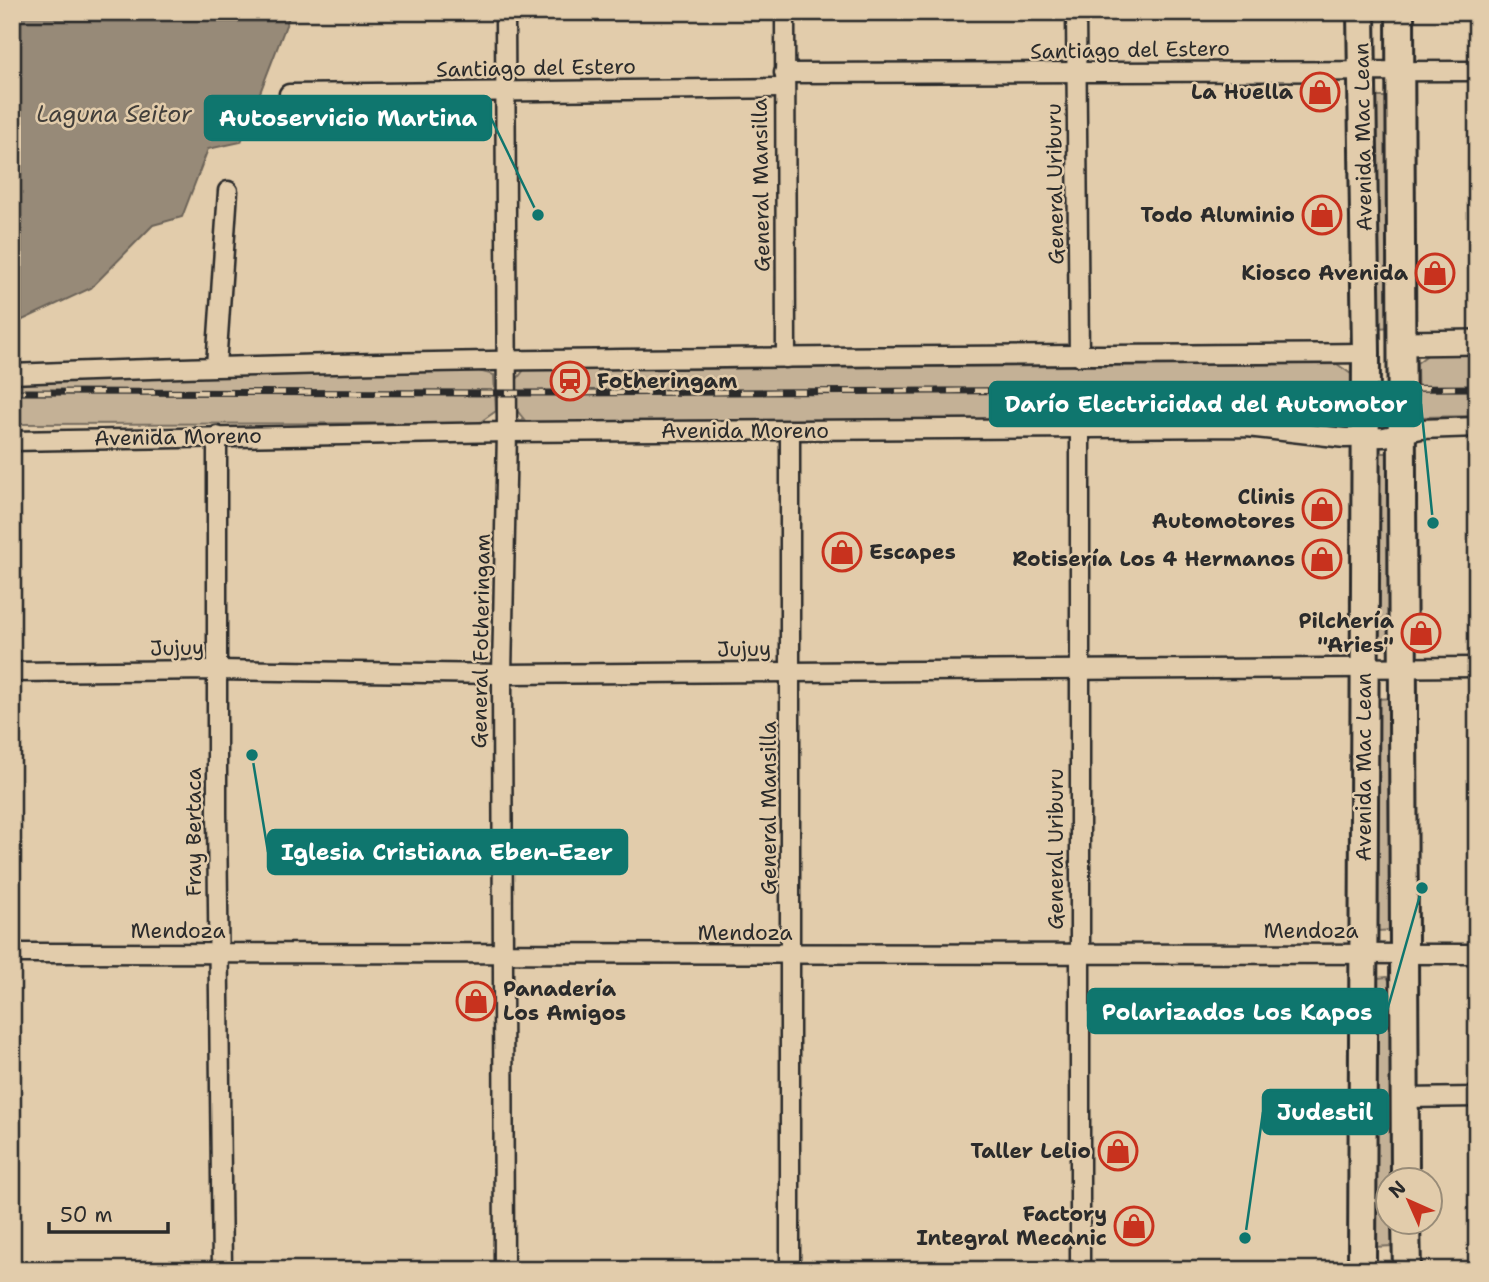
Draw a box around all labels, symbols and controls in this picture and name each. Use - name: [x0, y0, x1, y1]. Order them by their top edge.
- street label: Santiago del Estero: [1030, 34, 1230, 66]
- street label: Avenida Mac Lean: [1347, 42, 1379, 232]
- street label: Santiago del Estero: [436, 52, 636, 84]
- shop icon: La Huella: [1299, 71, 1341, 113]
- place label: La Huella: [1191, 78, 1294, 106]
- callout: Autoservicio Martina: [205, 96, 491, 140]
- street label: General Mansilla: [745, 98, 777, 272]
- water label: Laguna Seitor: [36, 99, 193, 129]
- text: Autoservicio Martina: [219, 103, 478, 133]
- street label: General Uriburu: [1040, 103, 1070, 265]
- shop icon: Todo Aluminio: [1301, 194, 1343, 236]
- place label: Todo Aluminio: [1141, 201, 1295, 229]
- shop icon: Kiosco Avenida: [1414, 252, 1456, 294]
- place label: Kiosco Avenida: [1241, 259, 1409, 287]
- station icon: Fotheringam: [549, 360, 591, 402]
- place label: Fotheringam: [597, 367, 737, 395]
- callout: Darío Electricidad del Automotor: [990, 382, 1421, 426]
- text: Darío Electricidad del Automotor: [1004, 389, 1408, 419]
- street label: Avenida Moreno: [661, 417, 829, 445]
- street label: Avenida Moreno: [94, 422, 262, 452]
- place label: Clinis Automotores: [1152, 483, 1295, 535]
- shop icon: Clinis Automotores: [1301, 488, 1343, 530]
- shop icon: Escapes: [821, 531, 863, 573]
- street label: General Fotheringam: [465, 533, 497, 749]
- place label: Escapes: [869, 538, 956, 566]
- shop icon: Rotisería Los 4 Hermanos: [1301, 538, 1343, 580]
- place label: Rotisería Los 4 Hermanos: [1012, 545, 1295, 573]
- place label: Pilchería "Aries": [1298, 607, 1395, 659]
- shop icon: Pilchería "Aries": [1400, 612, 1442, 654]
- street label: Jujuy: [150, 634, 204, 662]
- street label: Jujuy: [717, 635, 771, 663]
- street label: Avenida Mac Lean: [1350, 672, 1378, 861]
- street label: General Mansilla: [755, 721, 783, 895]
- street label: Fray Bertaca: [180, 767, 208, 897]
- street label: General Uriburu: [1042, 768, 1070, 930]
- callout: Iglesia Cristiana Eben-Ezer: [268, 830, 627, 874]
- text: Iglesia Cristiana Eben-Ezer: [281, 837, 613, 867]
- street label: Mendoza: [131, 917, 225, 945]
- street label: Mendoza: [1264, 917, 1358, 945]
- street label: Mendoza: [698, 919, 792, 947]
- place label: Panadería Los Amigos: [503, 975, 626, 1027]
- shop icon: Panadería Los Amigos: [455, 980, 497, 1022]
- callout: Polarizados Los Kapos: [1088, 989, 1387, 1033]
- text: Polarizados Los Kapos: [1102, 997, 1372, 1027]
- callout: Judestil: [1263, 1090, 1388, 1134]
- text: Judestil: [1277, 1097, 1373, 1127]
- shop icon: Taller Lelio: [1097, 1130, 1139, 1172]
- place label: Taller Lelio: [970, 1137, 1091, 1165]
- north arrow: [1374, 1166, 1444, 1236]
- text: N: [1383, 1175, 1411, 1203]
- scale bar: [49, 1191, 168, 1235]
- place label: Factory Integral Mecanic: [916, 1200, 1107, 1252]
- text: 50 m: [60, 1201, 113, 1229]
- shop icon: Factory Integral Mecanic: [1113, 1205, 1155, 1247]

